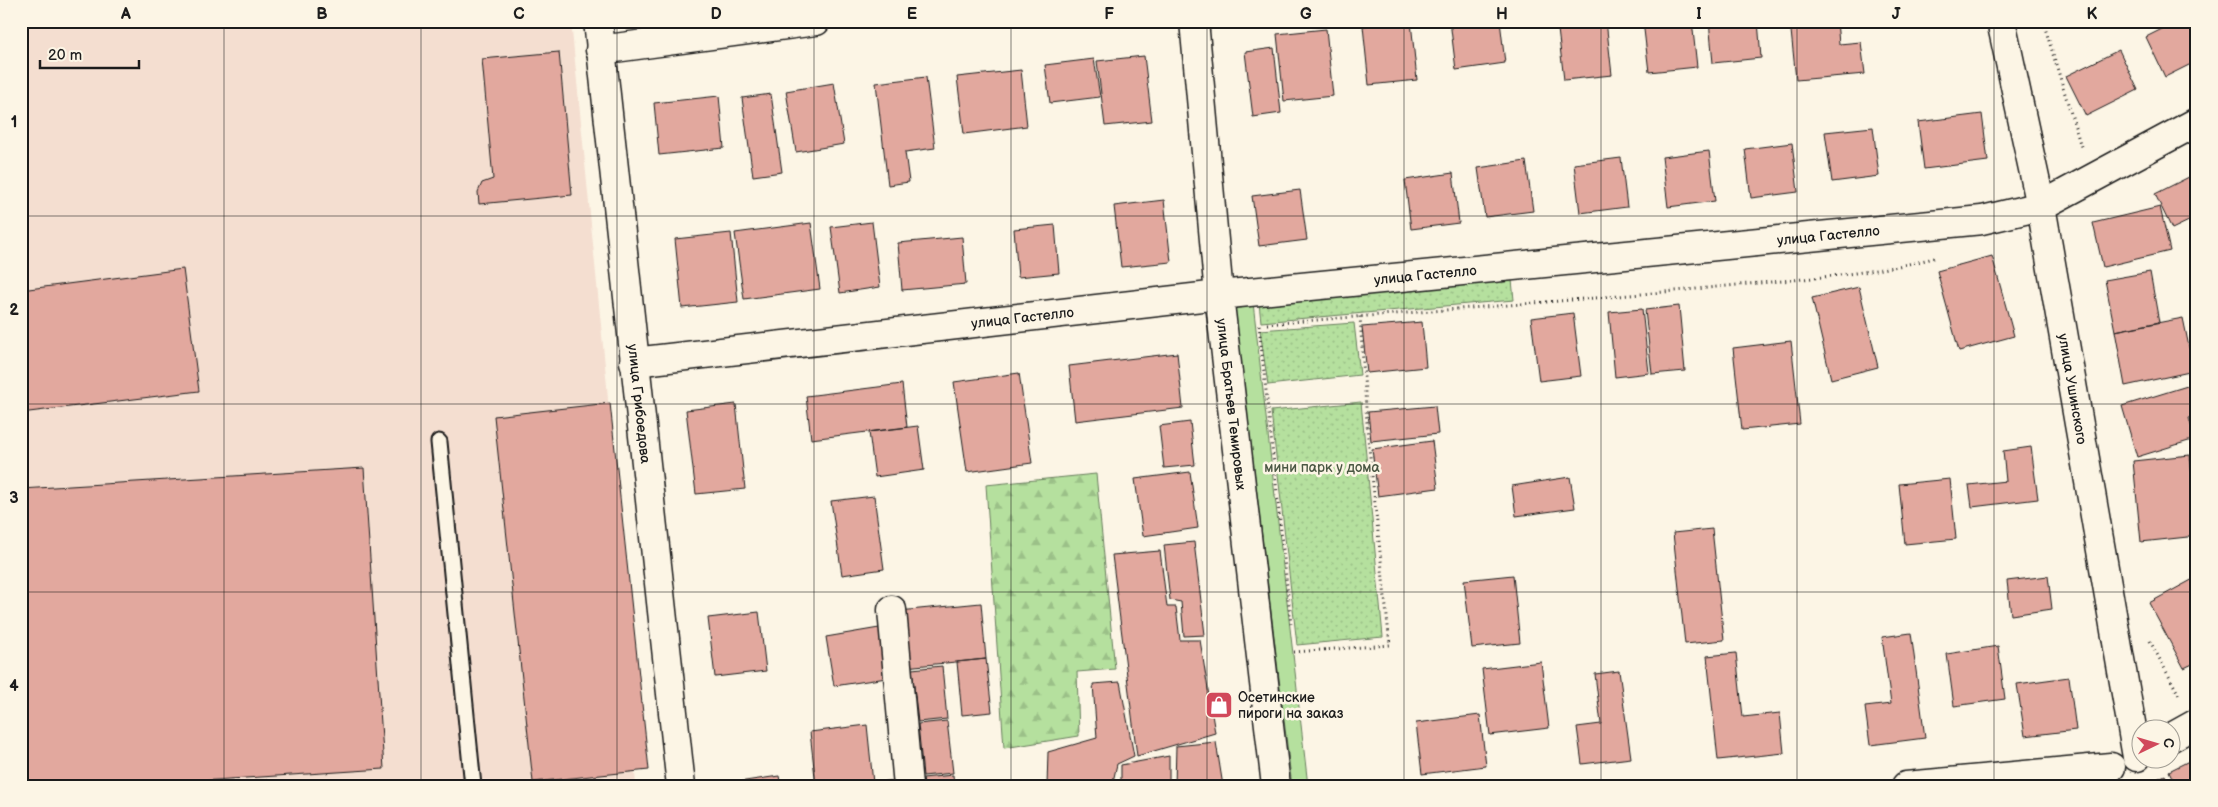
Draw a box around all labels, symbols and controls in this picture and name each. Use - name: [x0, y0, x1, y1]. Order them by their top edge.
- text: A: [120, 5, 131, 24]
- text: B: [316, 5, 328, 24]
- text: C: [513, 5, 525, 24]
- text: D: [710, 5, 722, 24]
- text: E: [907, 5, 917, 24]
- text: F: [1104, 5, 1114, 24]
- text: G: [1300, 5, 1312, 24]
- text: H: [1496, 5, 1508, 24]
- text: I: [1696, 5, 1702, 24]
- text: J: [1892, 5, 1901, 24]
- text: K: [2087, 5, 2098, 24]
- scale bar: [40, 38, 139, 70]
- text: 20 m: [48, 46, 82, 65]
- text: 1: [11, 113, 17, 132]
- street label: улица Гастелло: [1776, 222, 1880, 249]
- street label: улица Гастелло: [1373, 262, 1477, 289]
- text: 2: [9, 301, 19, 320]
- street label: улица Гастелло: [970, 304, 1075, 332]
- street label: улица Братьев Темировых: [1213, 317, 1250, 492]
- street label: улица Ушинского: [2054, 332, 2090, 446]
- street label: улица Грибоедова: [624, 343, 654, 465]
- park label: мини парк у дома: [1264, 459, 1381, 476]
- text: 3: [9, 489, 19, 508]
- text: 4: [9, 677, 19, 696]
- place label: Осетинские пироги на заказ: [1238, 689, 1344, 722]
- shop icon: Осетинские пироги на заказ: [1204, 690, 1234, 720]
- north arrow: [2130, 720, 2180, 770]
- text: С: [2160, 737, 2177, 749]

